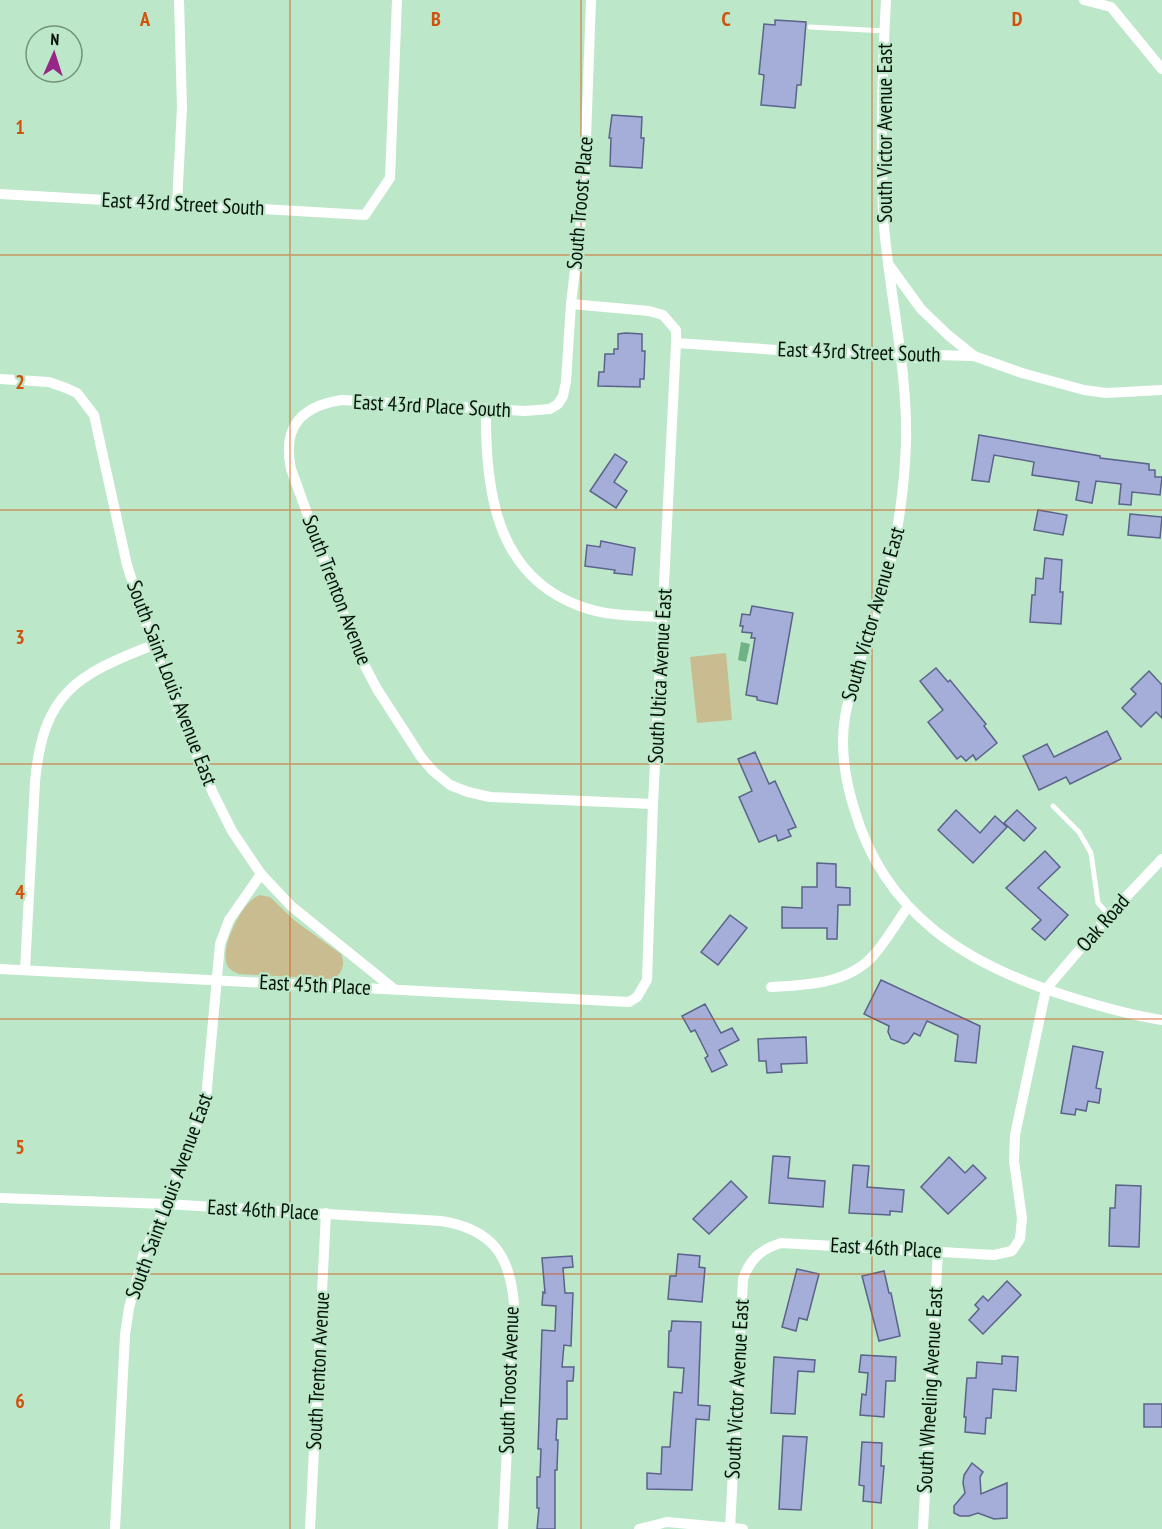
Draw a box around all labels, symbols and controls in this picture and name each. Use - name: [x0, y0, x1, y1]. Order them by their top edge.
- text: A: [139, 6, 151, 32]
- text: B: [431, 6, 441, 32]
- text: C: [721, 6, 731, 32]
- text: D: [1012, 6, 1023, 32]
- north arrow: [24, 24, 84, 84]
- text: N: [50, 29, 60, 49]
- street label: South Victor Avenue East: [871, 43, 898, 223]
- text: 1: [15, 114, 25, 140]
- street label: South Troost Place: [560, 135, 599, 271]
- street label: East 43rd Street South: [101, 186, 265, 221]
- street label: East 43rd Street South: [777, 335, 941, 368]
- text: 2: [15, 369, 25, 395]
- street label: East 43rd Place South: [352, 388, 512, 423]
- street label: South Trenton Avenue: [297, 511, 378, 669]
- street label: South Victor Avenue East: [835, 523, 910, 704]
- street label: South Saint Louis Avenue East: [121, 576, 224, 789]
- street label: South Utica Avenue East: [641, 587, 678, 764]
- text: 3: [15, 624, 25, 650]
- text: 4: [15, 879, 25, 905]
- street label: Oak Road: [1070, 888, 1135, 957]
- street label: East 45th Place: [259, 968, 371, 1001]
- street label: South Saint Louis Avenue East: [119, 1089, 218, 1303]
- text: 5: [15, 1134, 25, 1160]
- street label: East 46th Place: [207, 1193, 319, 1226]
- street label: East 46th Place: [830, 1231, 942, 1264]
- street label: South Wheeling Avenue East: [911, 1286, 948, 1494]
- street label: South Trenton Avenue: [300, 1291, 335, 1451]
- street label: South Victor Avenue East: [718, 1298, 755, 1480]
- street label: South Troost Avenue: [492, 1306, 525, 1454]
- text: 6: [15, 1388, 25, 1414]

